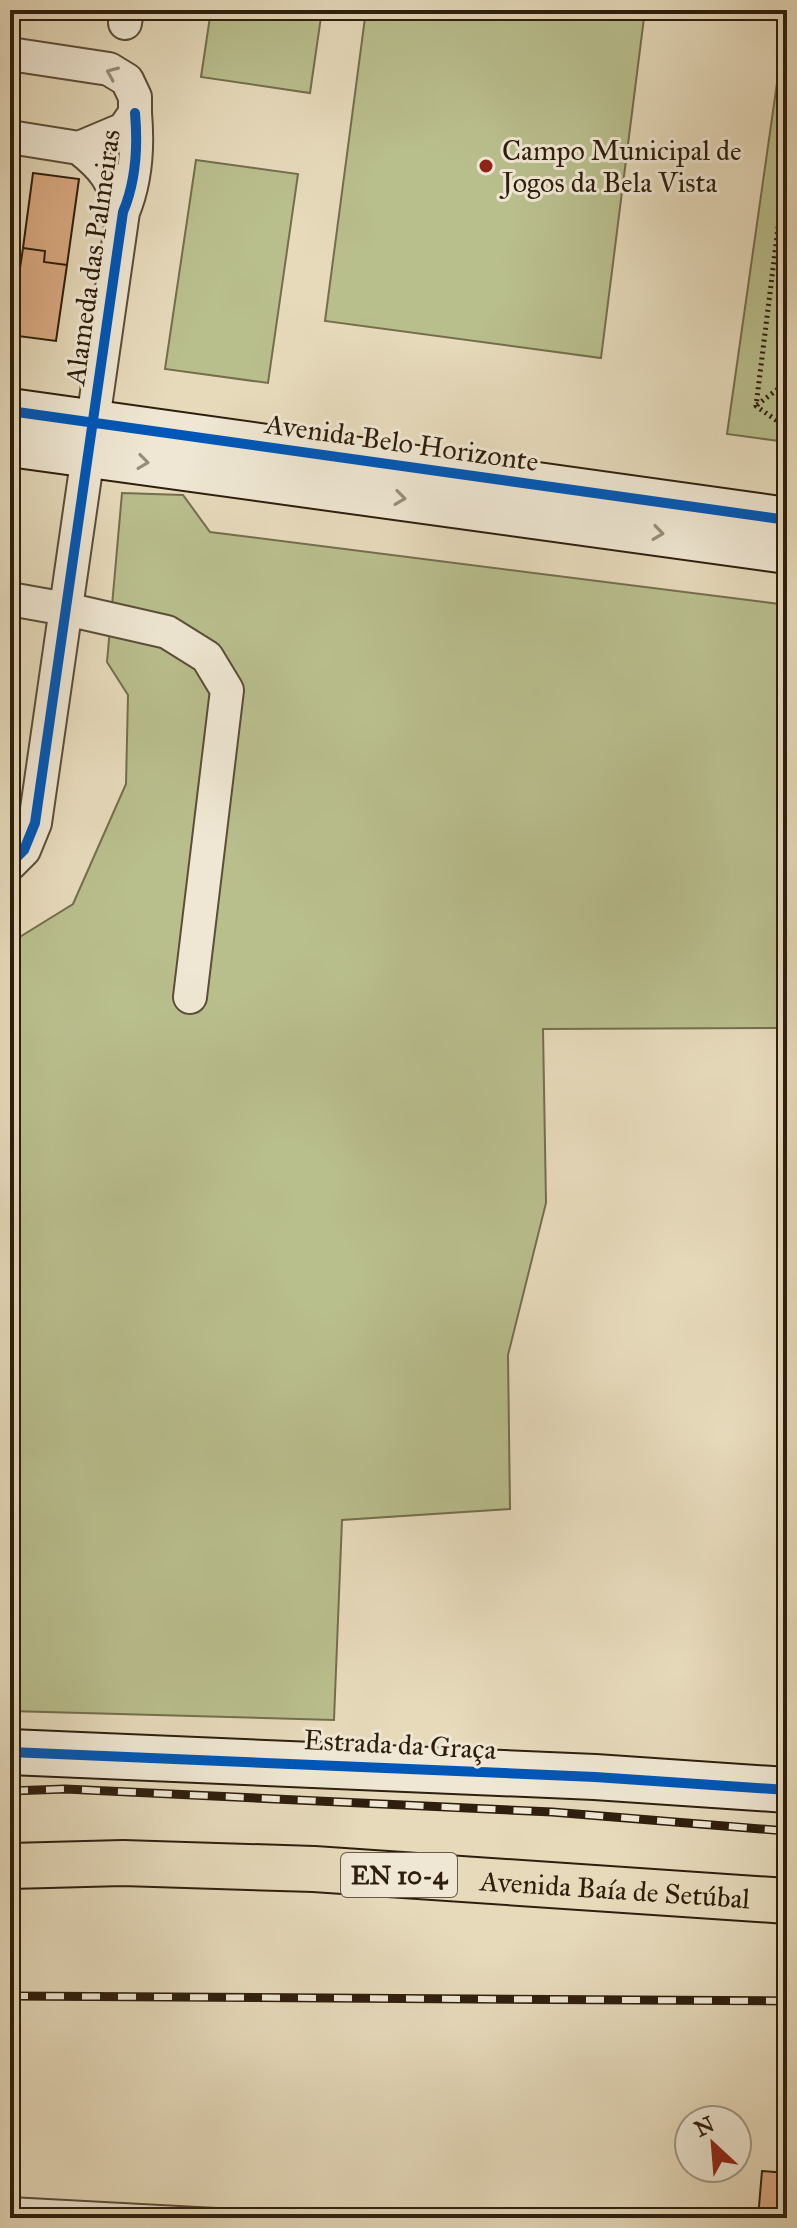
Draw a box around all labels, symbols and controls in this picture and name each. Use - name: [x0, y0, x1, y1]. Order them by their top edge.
- one-way arrow: [105, 66, 120, 82]
- street label: Alameda das Palmeiras: [57, 127, 128, 388]
- place label: Campo Municipal de Jogos da Bela Vista: [499, 133, 742, 200]
- marker: Campo Municipal de Jogos da Bela Vista: [477, 157, 495, 175]
- street label: Avenida Belo Horizonte: [262, 406, 541, 479]
- one-way arrow: [136, 453, 150, 470]
- one-way arrow: [393, 489, 407, 506]
- one-way arrow: [652, 525, 665, 542]
- street label: Estrada da Graça: [303, 1722, 497, 1767]
- road number: EN 10-4: [341, 1853, 457, 1897]
- street label: Avenida Baía de Setúbal: [478, 1863, 752, 1916]
- north arrow: [673, 2104, 753, 2184]
- text: N: [690, 2110, 719, 2143]

